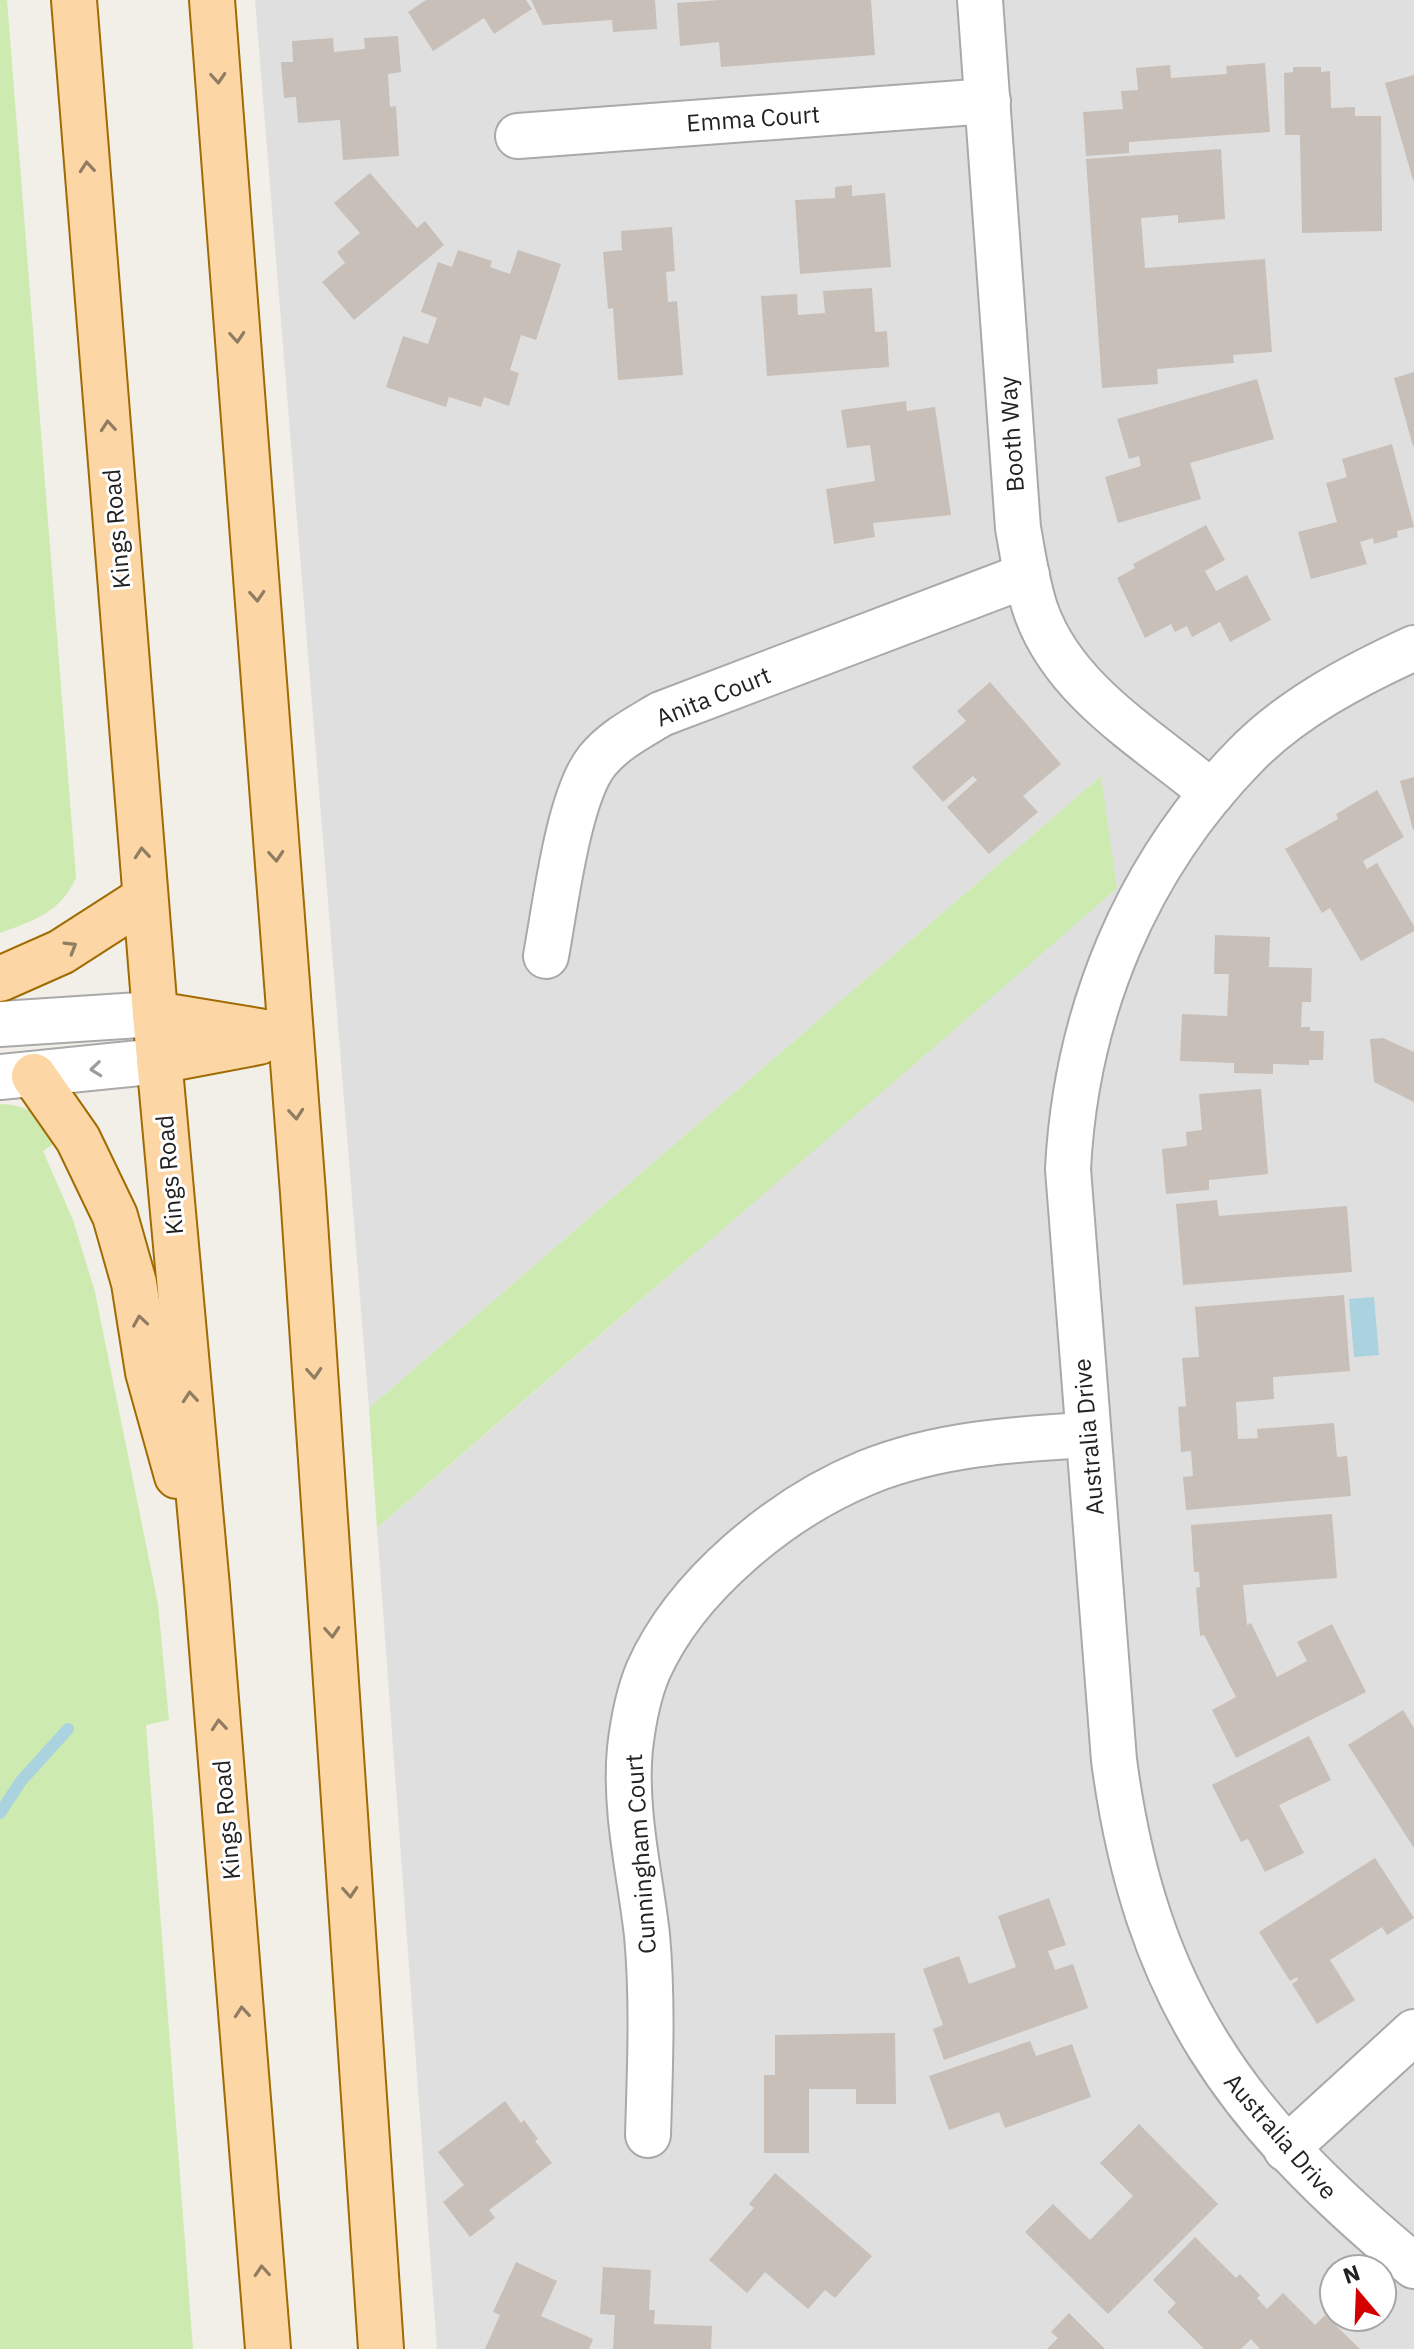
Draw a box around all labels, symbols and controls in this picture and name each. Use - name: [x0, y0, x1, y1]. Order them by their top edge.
- one-way arrow: [209, 72, 226, 85]
- street label: Emma Court: [685, 97, 821, 139]
- one-way arrow: [79, 160, 96, 173]
- one-way arrow: [228, 331, 245, 344]
- street label: Booth Way: [991, 375, 1031, 493]
- one-way arrow: [100, 419, 117, 432]
- street label: Kings Road: [95, 468, 137, 590]
- one-way arrow: [248, 590, 265, 603]
- street label: Anita Court: [651, 658, 775, 734]
- one-way arrow: [134, 846, 151, 859]
- one-way arrow: [267, 850, 284, 863]
- one-way arrow: [62, 941, 77, 956]
- one-way arrow: [89, 1060, 102, 1077]
- one-way arrow: [287, 1108, 304, 1121]
- street label: Kings Road: [148, 1114, 190, 1236]
- one-way arrow: [133, 1314, 150, 1328]
- street label: Australia Drive: [1065, 1357, 1111, 1517]
- one-way arrow: [305, 1367, 322, 1380]
- one-way arrow: [181, 1391, 198, 1404]
- one-way arrow: [323, 1626, 340, 1639]
- one-way arrow: [210, 1718, 227, 1731]
- street label: Cunningham Court: [617, 1753, 663, 1955]
- street label: Kings Road: [205, 1759, 247, 1881]
- one-way arrow: [341, 1886, 358, 1899]
- one-way arrow: [234, 2005, 251, 2018]
- street label: Australia Drive: [1217, 2066, 1345, 2206]
- north arrow: [1318, 2253, 1398, 2333]
- text: N: [1339, 2257, 1364, 2290]
- one-way arrow: [254, 2264, 271, 2277]

